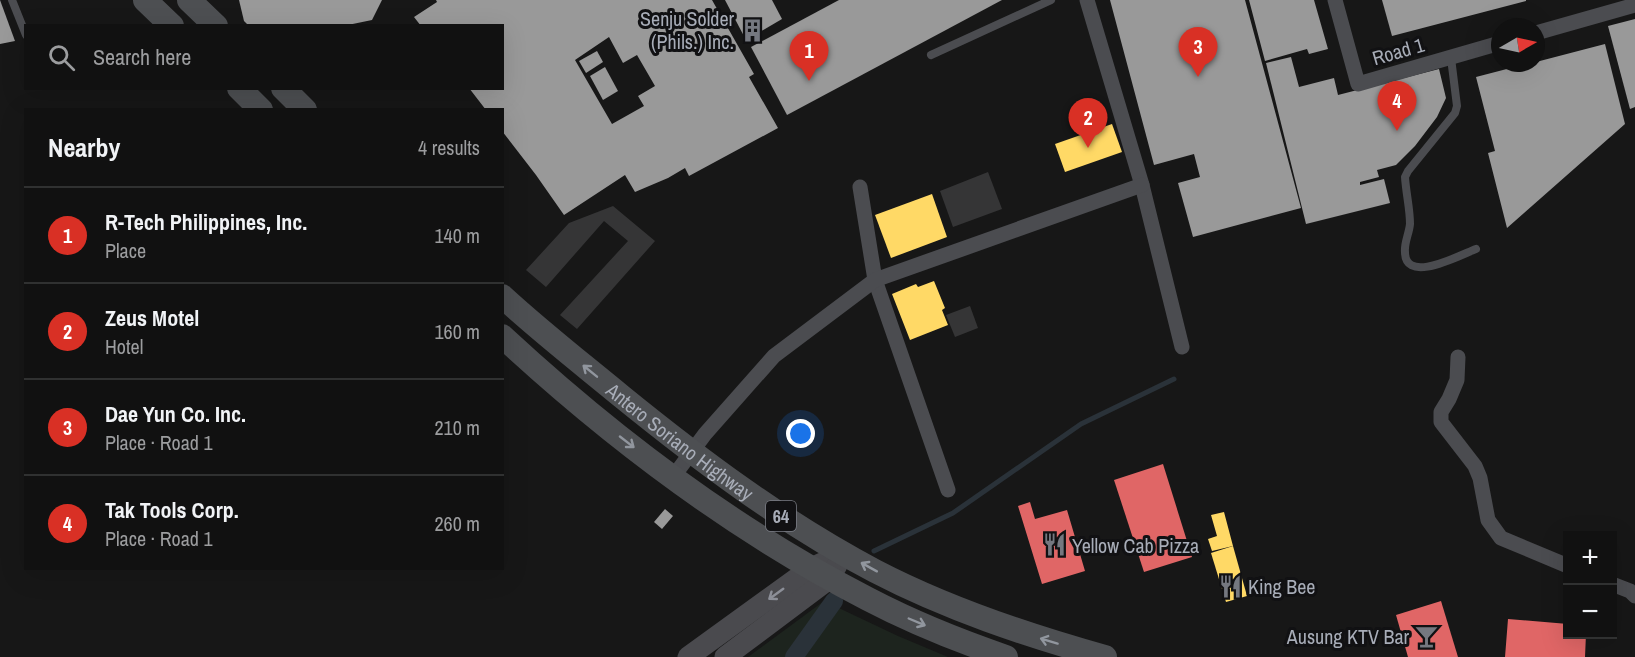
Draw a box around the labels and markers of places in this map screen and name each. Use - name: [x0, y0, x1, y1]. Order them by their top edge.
- place label: Senju Solder (Phils.) Inc.: [640, 5, 735, 55]
- building icon: Senju Solder (Phils.) Inc.: [739, 17, 765, 43]
- pin: 3: [1178, 28, 1218, 77]
- pin: 1: [790, 32, 828, 81]
- pin: 4: [1378, 82, 1416, 131]
- pin: 2: [1068, 98, 1108, 148]
- restaurant icon: Yellow Cab Pizza: [1041, 532, 1067, 558]
- place label: Yellow Cab Pizza: [1072, 532, 1199, 559]
- restaurant icon: King Bee: [1217, 573, 1243, 599]
- place label: King Bee: [1248, 573, 1315, 600]
- place label: Ausung KTV Bar: [1286, 623, 1410, 650]
- bar icon: Ausung KTV Bar: [1414, 623, 1440, 649]

